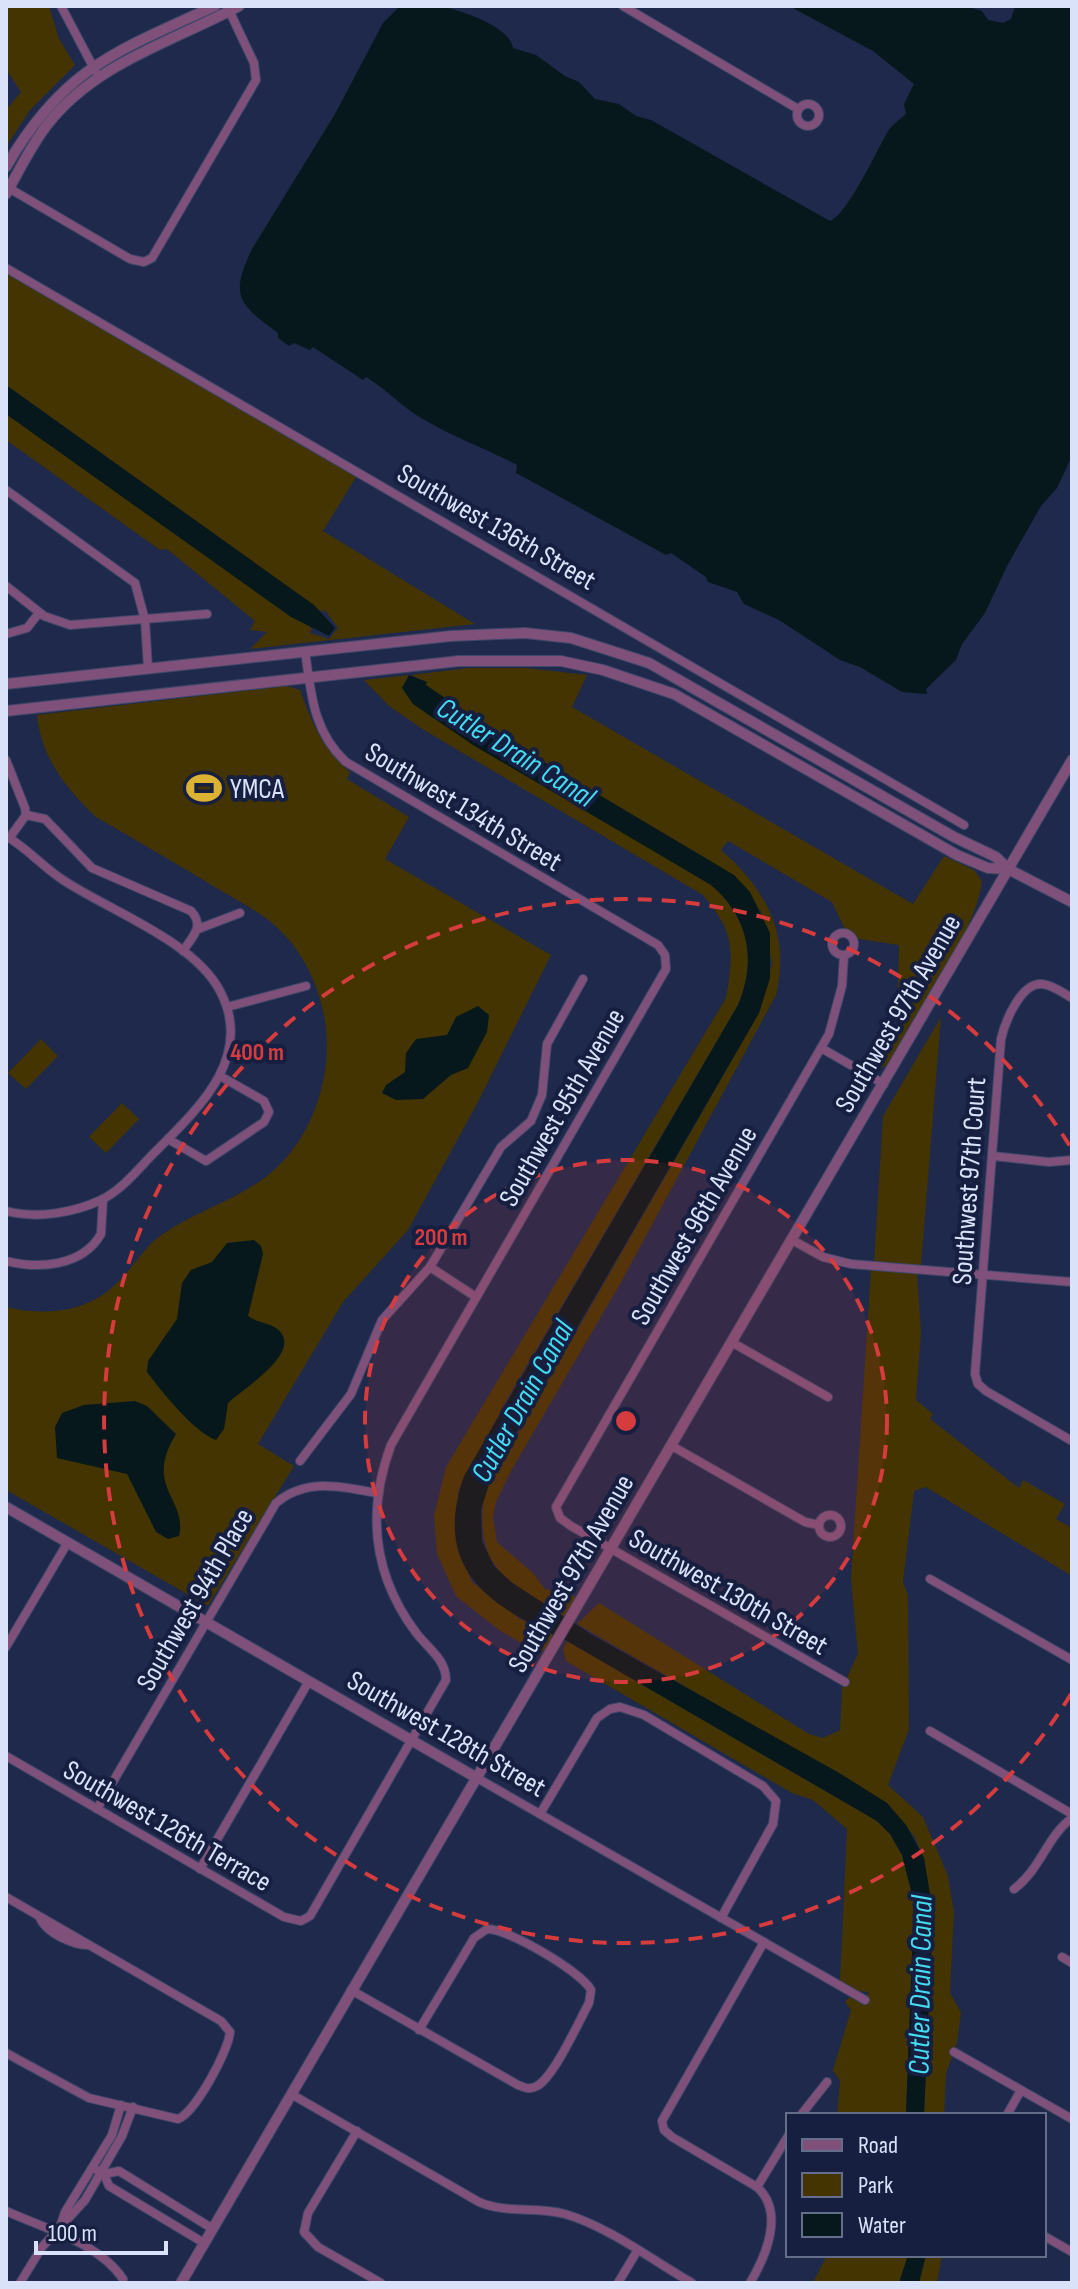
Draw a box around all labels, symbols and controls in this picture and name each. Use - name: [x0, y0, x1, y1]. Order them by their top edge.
- street label: Southwest 136th Street: [391, 457, 601, 597]
- water label: Cutler Drain Canal: [430, 690, 602, 816]
- street label: Southwest 134th Street: [359, 736, 567, 879]
- sports icon: YMCA: [185, 769, 223, 807]
- place label: YMCA: [230, 773, 285, 806]
- street label: Southwest 97th Avenue: [828, 909, 968, 1119]
- street label: Southwest 95th Avenue: [492, 1003, 632, 1212]
- text: 400 m: [230, 1038, 284, 1067]
- street label: Southwest 97th Court: [946, 1076, 993, 1286]
- street label: Southwest 96th Avenue: [624, 1121, 765, 1331]
- text: 200 m: [414, 1223, 468, 1252]
- water label: Cutler Drain Canal: [464, 1313, 583, 1489]
- centre of rings: [612, 1407, 640, 1435]
- street label: Southwest 97th Avenue: [501, 1469, 641, 1679]
- street label: Southwest 94th Place: [130, 1503, 261, 1697]
- street label: Southwest 130th Street: [623, 1522, 833, 1663]
- street label: Southwest 128th Street: [341, 1664, 551, 1805]
- street label: Southwest 126th Terrace: [58, 1753, 277, 1899]
- water label: Cutler Drain Canal: [901, 1893, 941, 2075]
- legend: [786, 2113, 1046, 2257]
- text: Road: [858, 2131, 898, 2160]
- text: Park: [858, 2171, 893, 2200]
- scale bar: [36, 2205, 166, 2255]
- text: Water: [858, 2211, 906, 2240]
- text: 100 m: [48, 2219, 97, 2248]

